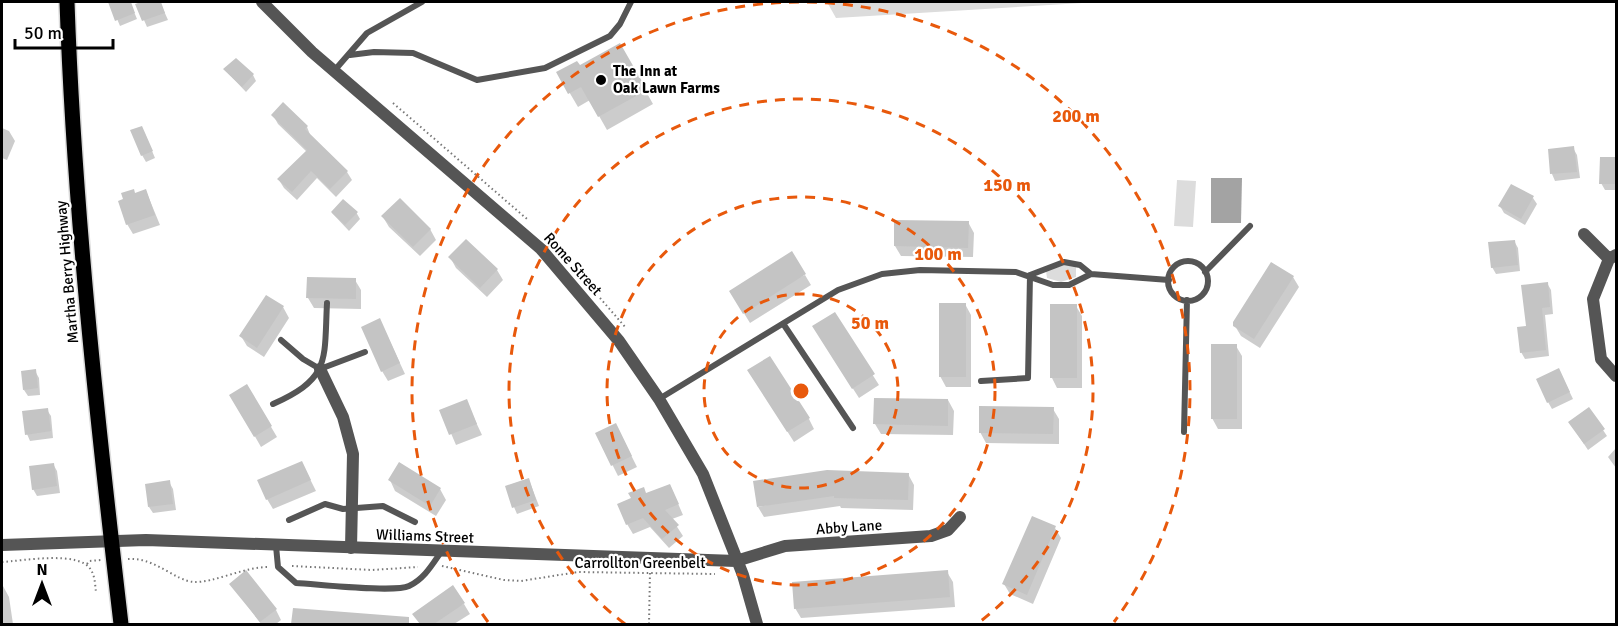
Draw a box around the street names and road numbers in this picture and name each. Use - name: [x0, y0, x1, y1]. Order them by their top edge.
- street label: Martha Berry Highway: [52, 200, 82, 344]
- street label: Rome Street: [540, 229, 606, 299]
- street label: Abby Lane: [815, 516, 883, 538]
- street label: Williams Street: [376, 525, 474, 547]
- street label: Carrollton Greenbelt: [575, 554, 705, 572]

